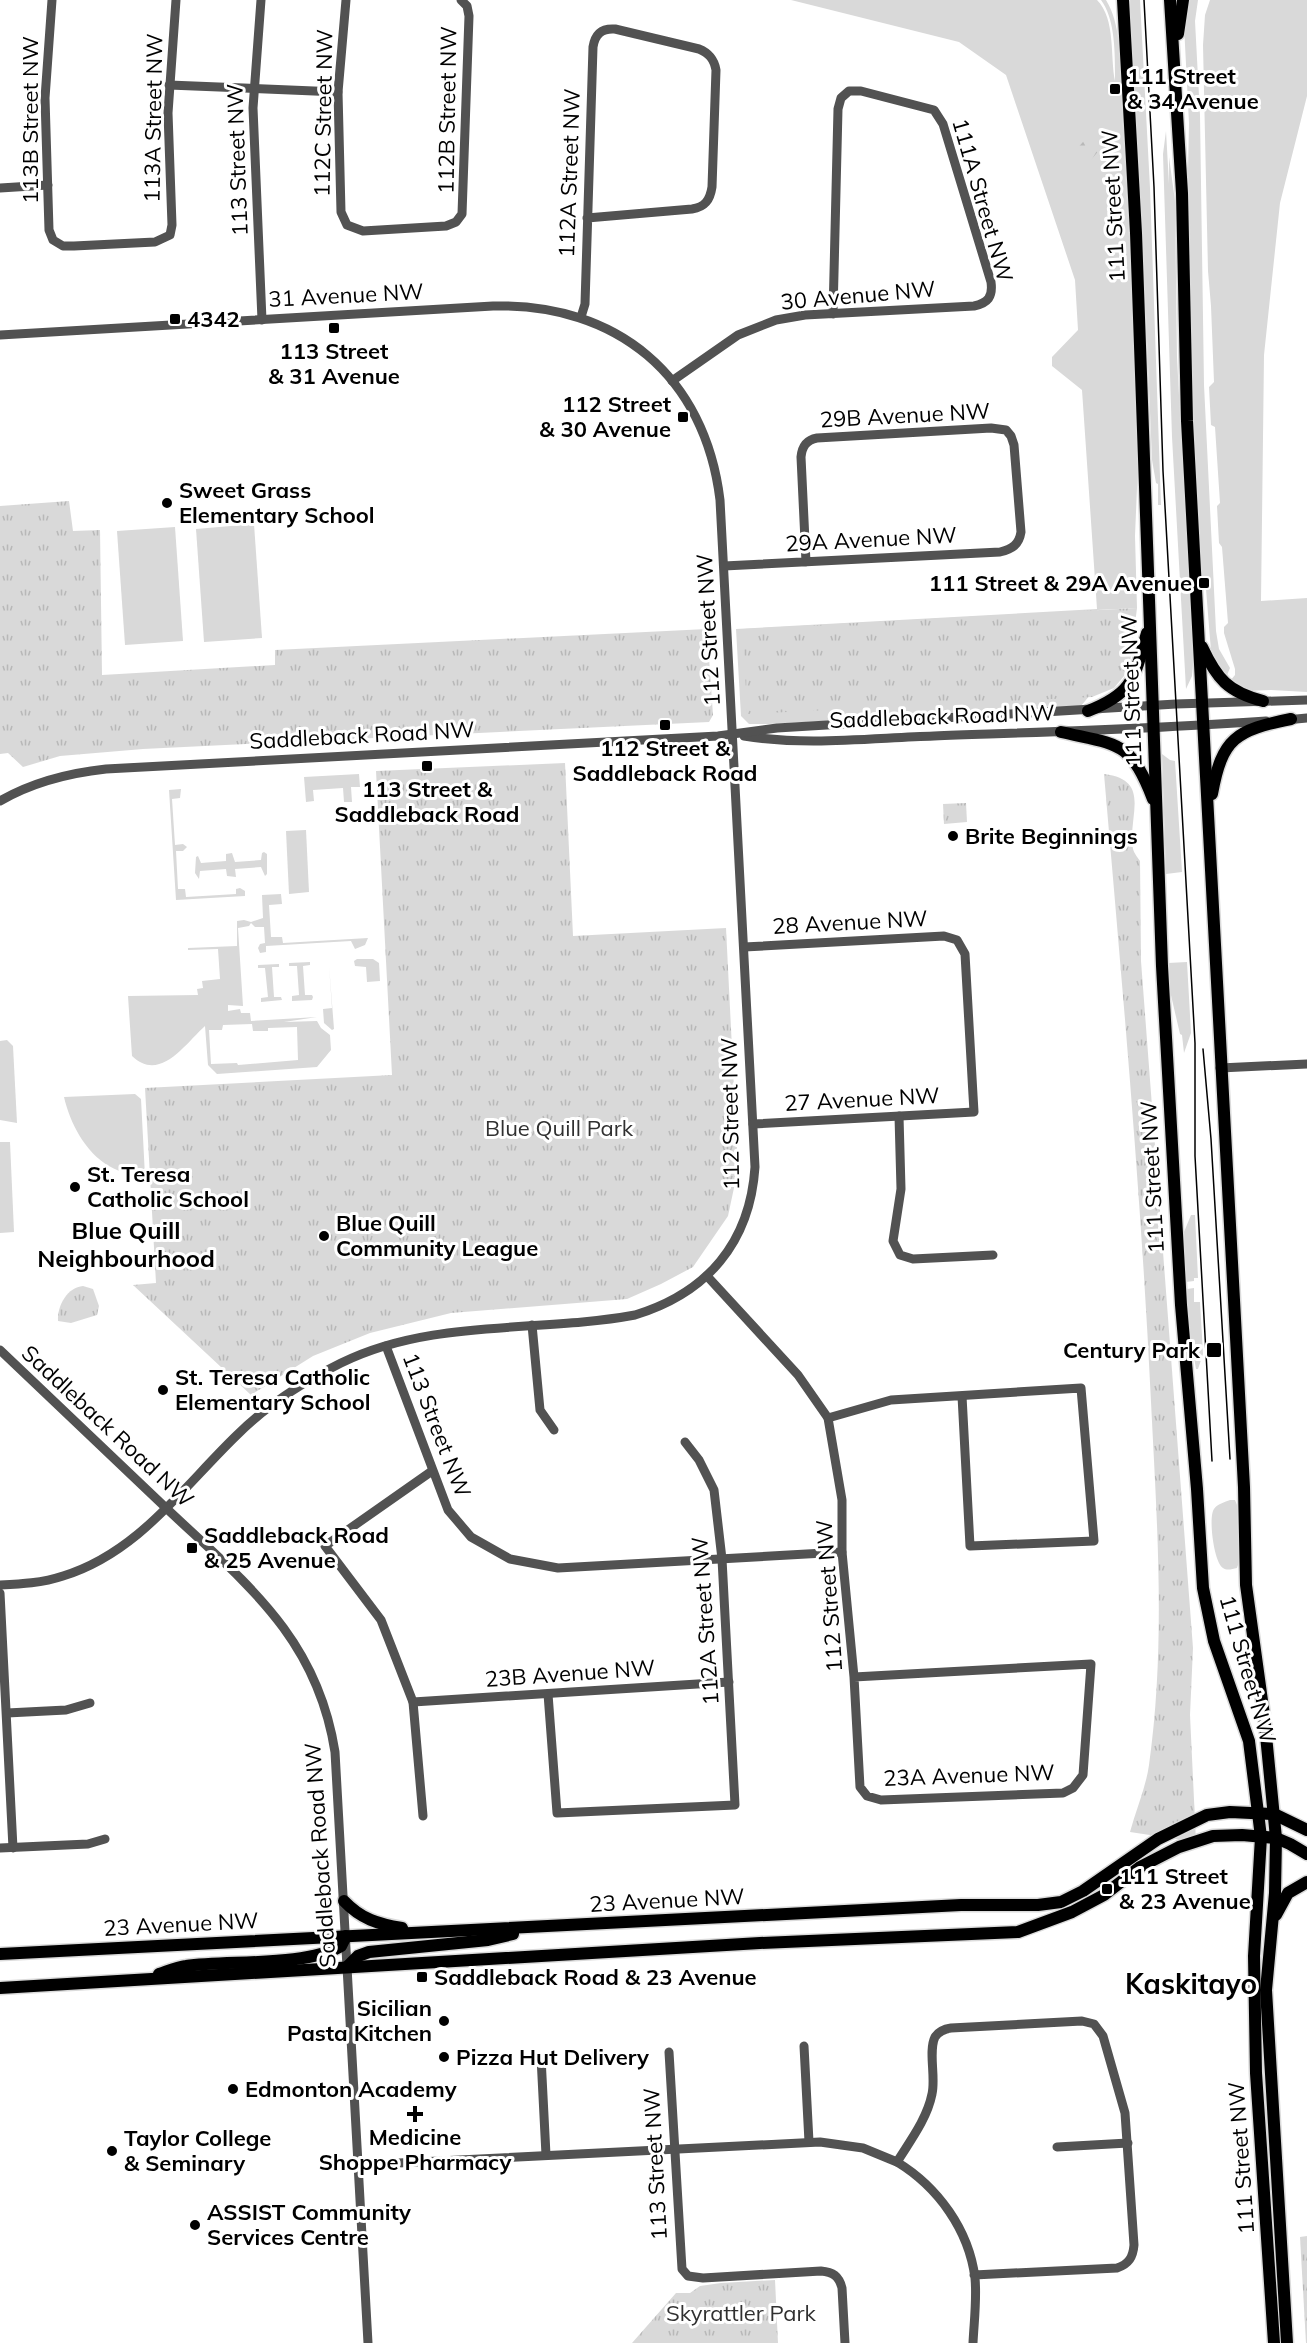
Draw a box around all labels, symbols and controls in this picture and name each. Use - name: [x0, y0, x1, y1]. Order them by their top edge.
- street label: 112B Street NW: [432, 26, 462, 194]
- street label: 112C Street NW: [308, 29, 338, 197]
- street label: 113A Street NW: [138, 33, 168, 203]
- street label: 113B Street NW: [16, 36, 44, 204]
- place label: 111 Street & 34 Avenue: [1127, 62, 1259, 115]
- marker: 111 Street & 34 Avenue: [1108, 82, 1122, 96]
- street label: 113 Street NW: [220, 83, 254, 237]
- street label: 112A Street NW: [552, 88, 586, 258]
- street label: 111A Street NW: [946, 115, 1020, 285]
- street label: 111 Street NW: [1095, 129, 1131, 283]
- street label: 30 Avenue NW: [779, 274, 937, 316]
- street label: 31 Avenue NW: [268, 277, 424, 313]
- place label: 4342: [187, 305, 240, 333]
- marker: 4342: [168, 312, 182, 326]
- marker: 113 Street & 31 Avenue: [327, 321, 341, 335]
- place label: 113 Street & 31 Avenue: [268, 337, 400, 390]
- place label: 112 Street & 30 Avenue: [539, 390, 671, 443]
- street label: 29B Avenue NW: [819, 397, 991, 433]
- marker: 112 Street & 30 Avenue: [676, 410, 690, 424]
- place label: Sweet Grass Elementary School: [179, 476, 375, 529]
- marker: Sweet Grass Elementary School: [160, 496, 174, 510]
- street label: 29A Avenue NW: [785, 521, 957, 557]
- street label: 112 Street NW: [690, 553, 726, 707]
- place label: 111 Street & 29A Avenue: [929, 569, 1192, 597]
- marker: 111 Street & 29A Avenue: [1197, 576, 1211, 590]
- street label: 111 Street NW: [1114, 614, 1148, 768]
- street label: Saddleback Road NW: [829, 698, 1055, 734]
- street label: Saddleback Road NW: [249, 715, 475, 755]
- marker: 112 Street & Saddleback Road: [658, 718, 672, 732]
- place label: 112 Street & Saddleback Road: [573, 734, 757, 787]
- marker: 113 Street & Saddleback Road: [420, 759, 434, 773]
- place label: 113 Street & Saddleback Road: [335, 775, 519, 828]
- place label: Brite Beginnings: [965, 822, 1138, 850]
- marker: Brite Beginnings: [946, 829, 960, 843]
- street label: 28 Avenue NW: [772, 904, 928, 940]
- street label: 112 Street NW: [715, 1037, 745, 1191]
- street label: 27 Avenue NW: [784, 1081, 940, 1117]
- street label: 111 Street NW: [1134, 1100, 1170, 1254]
- park label: Blue Quill Park: [485, 1114, 634, 1142]
- place label: St. Teresa Catholic School: [87, 1160, 249, 1213]
- marker: St. Teresa Catholic School: [68, 1180, 82, 1194]
- place label: Blue Quill Community League: [336, 1209, 538, 1262]
- district label: Blue Quill Neighbourhood: [37, 1215, 215, 1273]
- marker: Blue Quill Community League: [317, 1229, 331, 1243]
- place label: Century Park: [1063, 1336, 1201, 1364]
- street label: Saddleback Road NW: [16, 1339, 200, 1513]
- marker: Century Park: [1205, 1341, 1223, 1359]
- street label: 113 Street NW: [397, 1349, 477, 1501]
- place label: St. Teresa Catholic Elementary School: [175, 1363, 371, 1416]
- marker: St. Teresa Catholic Elementary School: [156, 1383, 170, 1397]
- street label: 112 Street NW: [810, 1519, 848, 1673]
- place label: Saddleback Road & 25 Avenue: [204, 1521, 389, 1574]
- street label: 112A Street NW: [685, 1536, 725, 1706]
- marker: Saddleback Road & 25 Avenue: [185, 1541, 199, 1555]
- street label: 111 Street NW: [1213, 1592, 1283, 1746]
- street label: 23B Avenue NW: [484, 1653, 656, 1693]
- street label: Saddleback Road NW: [298, 1742, 342, 1968]
- street label: 23A Avenue NW: [883, 1758, 1055, 1792]
- place label: 111 Street & 23 Avenue: [1119, 1862, 1251, 1915]
- street label: 23 Avenue NW: [589, 1882, 745, 1918]
- marker: 111 Street & 23 Avenue: [1100, 1882, 1114, 1896]
- street label: 23 Avenue NW: [103, 1906, 259, 1942]
- place label: Saddleback Road & 23 Avenue: [434, 1963, 757, 1991]
- district label: Kaskitayo: [1125, 1966, 1257, 2001]
- marker: Saddleback Road & 23 Avenue: [415, 1970, 429, 1984]
- place label: Sicilian Pasta Kitchen: [287, 1994, 432, 2047]
- marker: Sicilian Pasta Kitchen: [437, 2014, 451, 2028]
- place label: Pizza Hut Delivery: [456, 2043, 649, 2071]
- marker: Pizza Hut Delivery: [437, 2050, 451, 2064]
- place label: Edmonton Academy: [245, 2075, 457, 2103]
- street label: 111 Street NW: [1222, 2081, 1260, 2235]
- marker: Edmonton Academy: [226, 2082, 240, 2096]
- street label: 113 Street NW: [637, 2087, 673, 2241]
- marker: Medicine Shoppe Pharmacy: [408, 2107, 422, 2121]
- place label: Medicine Shoppe Pharmacy: [319, 2123, 511, 2176]
- place label: Taylor College & Seminary: [124, 2124, 271, 2177]
- marker: Taylor College & Seminary: [105, 2144, 119, 2158]
- place label: ASSIST Community Services Centre: [207, 2198, 411, 2251]
- marker: ASSIST Community Services Centre: [188, 2218, 202, 2232]
- park label: Skyrattler Park: [666, 2299, 817, 2327]

